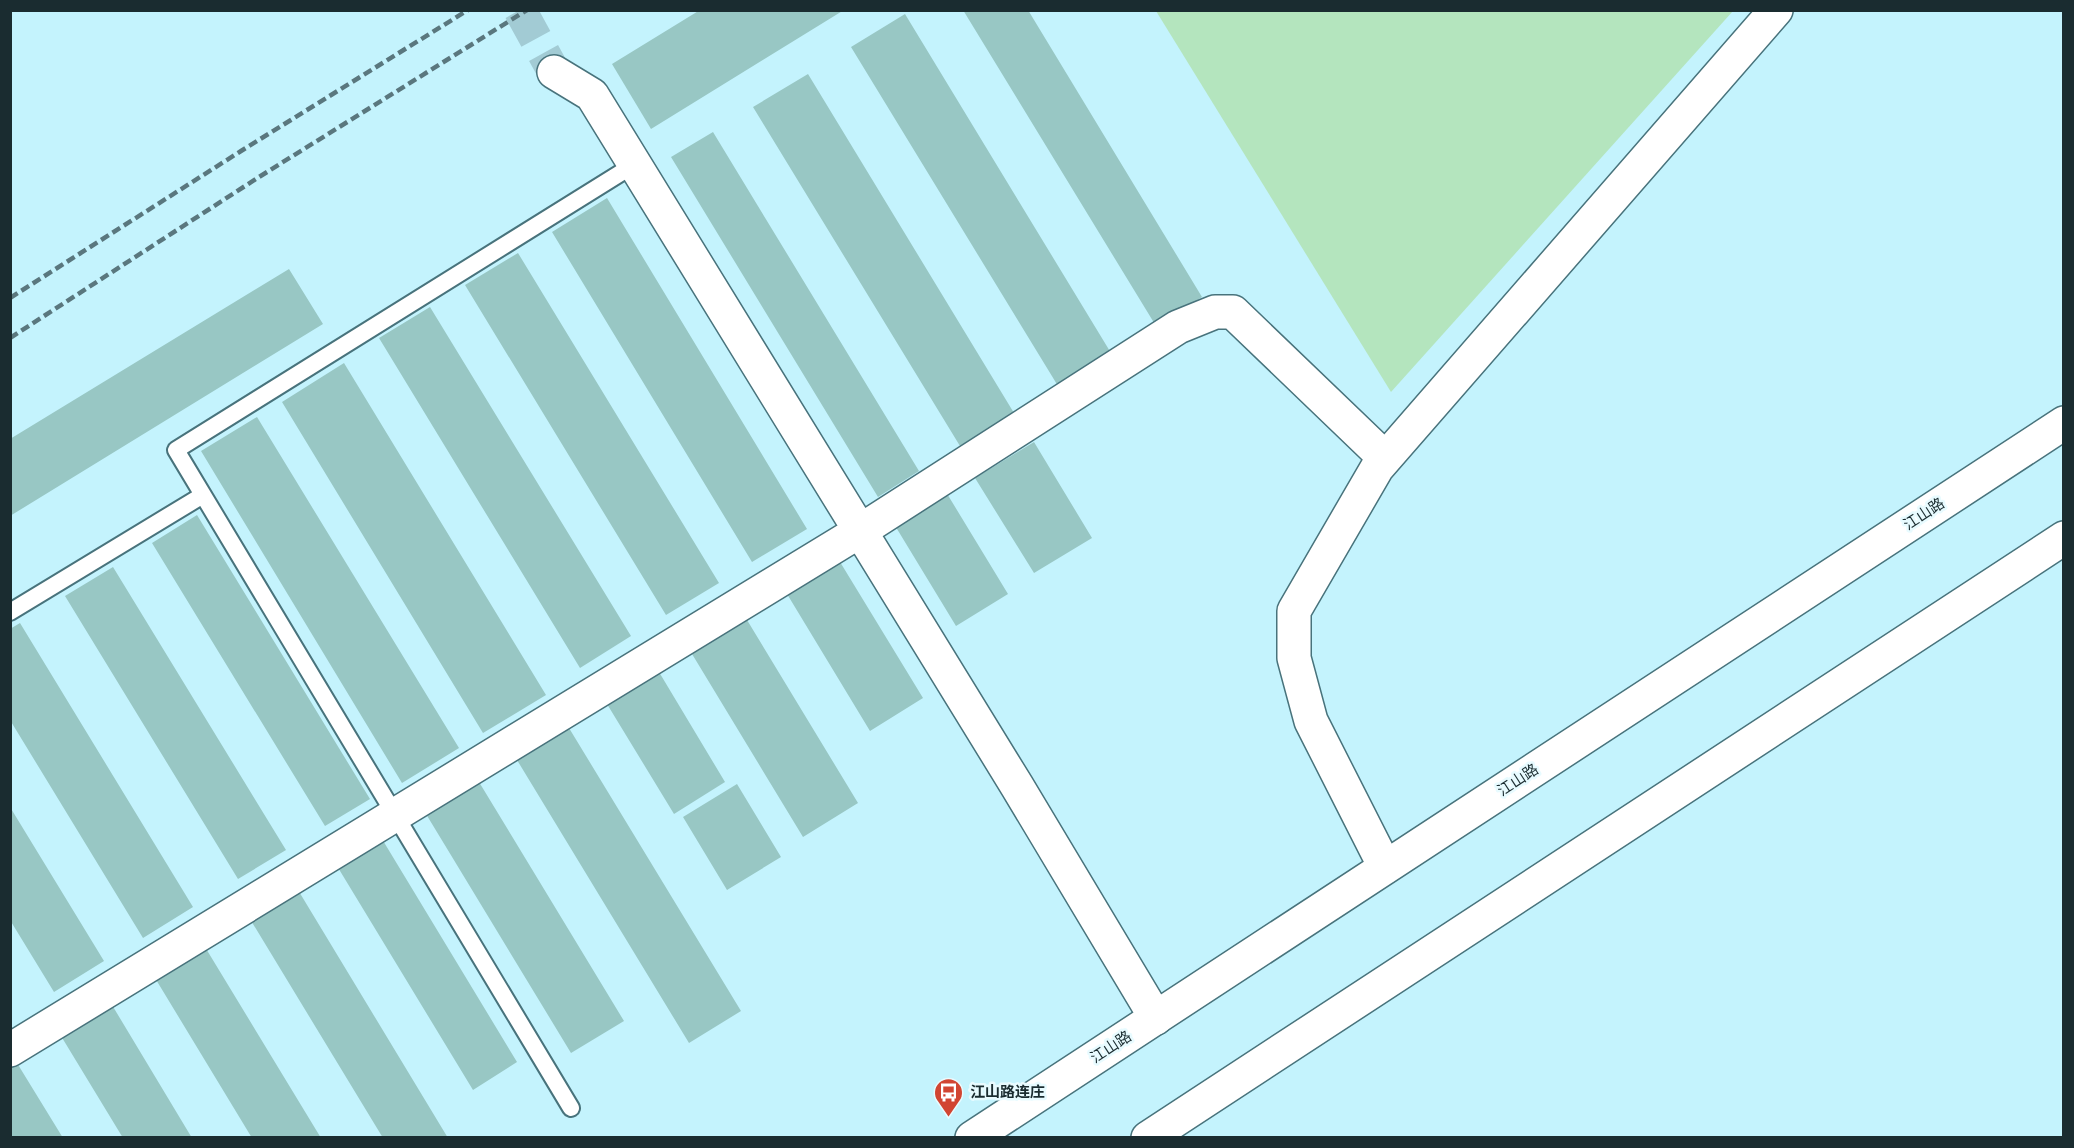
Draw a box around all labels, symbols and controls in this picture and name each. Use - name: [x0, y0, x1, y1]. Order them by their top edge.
- street label: 江山路: [1901, 495, 1949, 535]
- street label: 江山路: [1495, 761, 1543, 801]
- street label: 江山路: [1088, 1028, 1136, 1068]
- bus stop icon: 江山路连庄: [933, 1076, 965, 1118]
- place label: 江山路连庄: [970, 1084, 1045, 1103]

